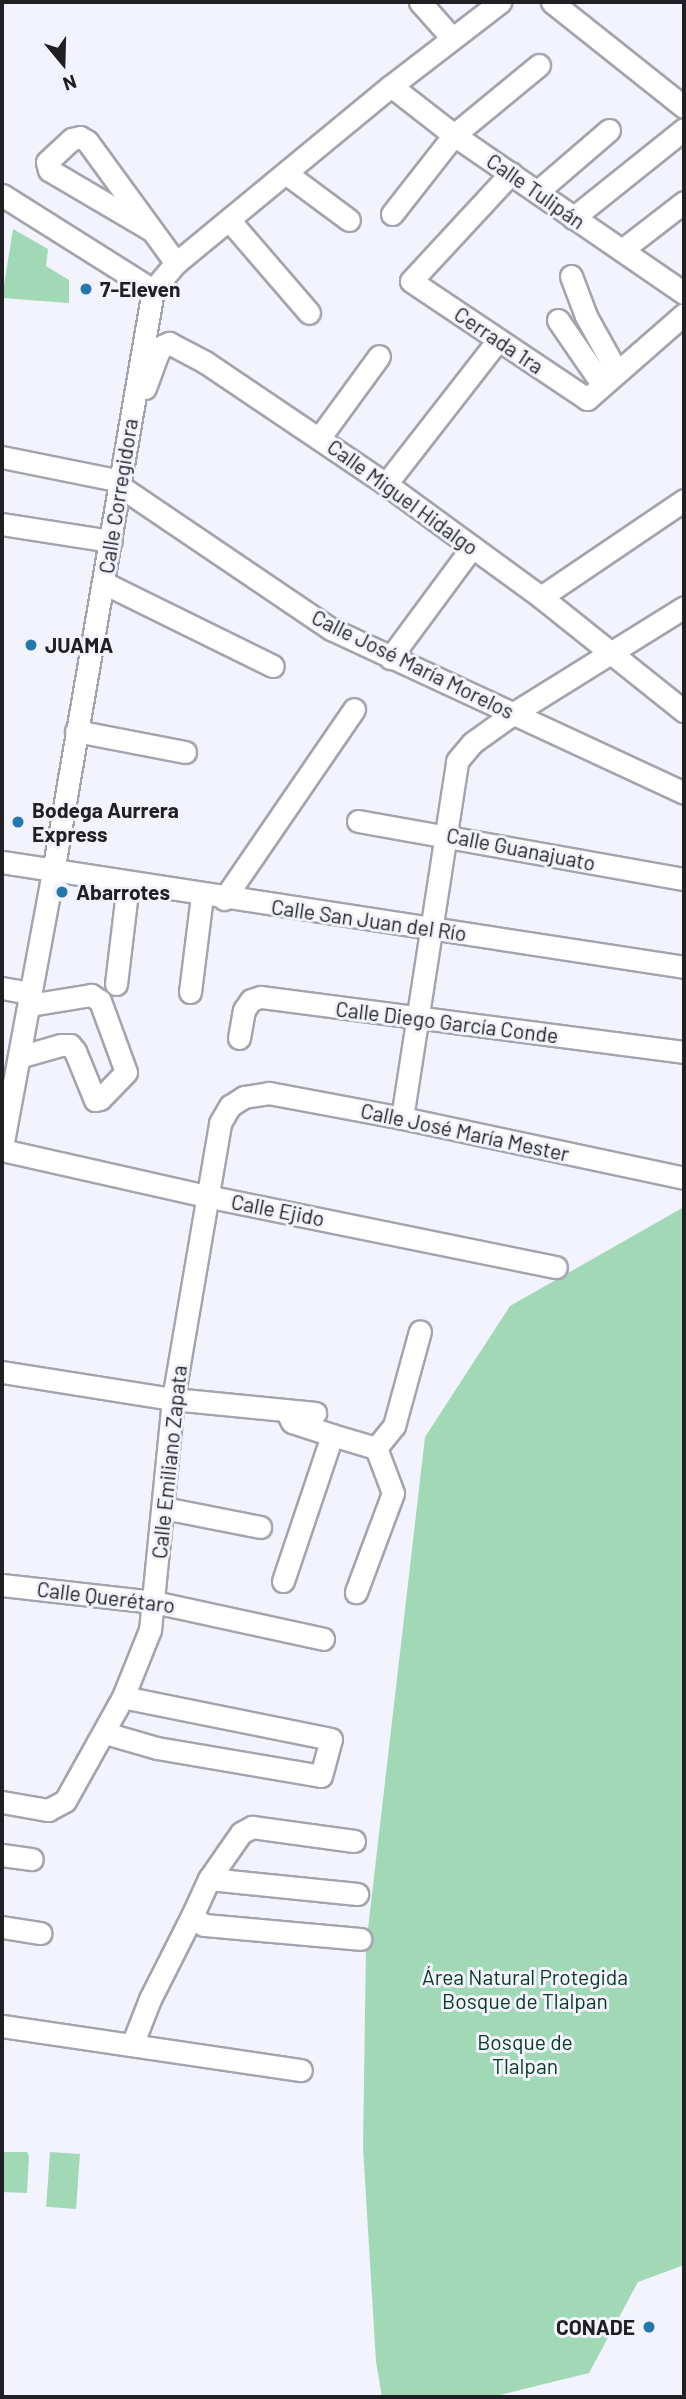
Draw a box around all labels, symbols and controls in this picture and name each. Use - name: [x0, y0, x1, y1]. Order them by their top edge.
- north arrow: [28, 28, 98, 98]
- text: N: [60, 70, 80, 96]
- street label: Calle Tulipán: [482, 148, 590, 234]
- place label: 7-Eleven: [100, 276, 180, 302]
- marker: 7-Eleven: [78, 281, 94, 297]
- street label: Cerrada 1ra: [450, 301, 548, 379]
- street label: Calle Corregidora: [93, 417, 143, 575]
- street label: Calle Miguel Hidalgo: [323, 434, 483, 560]
- street label: Calle José María Morelos: [308, 604, 518, 724]
- place label: JUAMA: [45, 632, 113, 658]
- marker: JUAMA: [23, 637, 39, 653]
- place label: Bodega Aurrera Express: [32, 797, 179, 847]
- marker: Bodega Aurrera Express: [10, 814, 26, 830]
- street label: Calle Guanajuato: [444, 822, 598, 876]
- place label: Abarrotes: [76, 879, 170, 905]
- marker: Abarrotes: [54, 884, 70, 900]
- street label: Calle San Juan del Río: [270, 894, 468, 946]
- street label: Calle Diego García Conde: [334, 996, 560, 1048]
- street label: Calle José María Mester: [358, 1098, 572, 1166]
- street label: Calle Ejido: [229, 1189, 327, 1231]
- street label: Calle Emiliano Zapata: [146, 1364, 192, 1560]
- street label: Calle Querétaro: [36, 1576, 176, 1618]
- park label: Área Natural Protegida Bosque de Tlalpan: [422, 1964, 628, 2014]
- park label: Bosque de Tlalpan: [477, 2029, 573, 2079]
- place label: CONADE: [556, 2314, 635, 2340]
- marker: CONADE: [641, 2319, 657, 2335]

